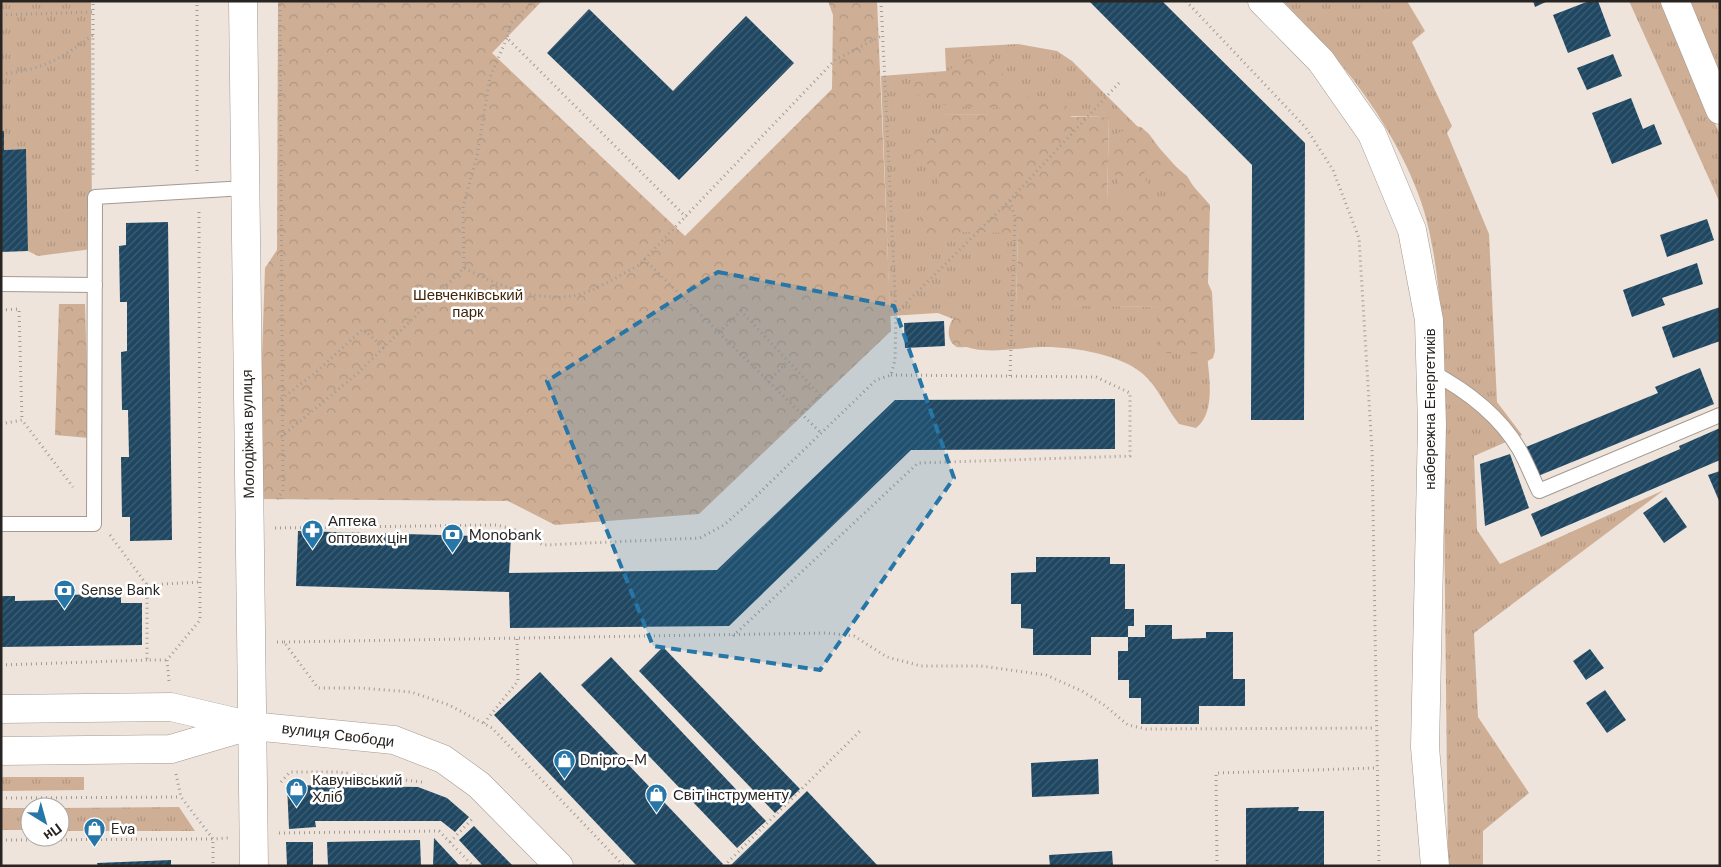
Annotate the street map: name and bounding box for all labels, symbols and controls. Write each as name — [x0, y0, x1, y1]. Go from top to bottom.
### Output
park label: Шевченківський парк — [413, 285, 523, 322]
street label: набережна Енергетиків — [1420, 328, 1440, 490]
street label: Молодіжна вулиця — [237, 369, 259, 499]
place label: Аптека оптових цін — [328, 511, 408, 548]
pharmacy icon: Аптека оптових цін — [300, 518, 324, 549]
bank icon: Monobank — [441, 523, 465, 554]
place label: Monobank — [469, 525, 542, 545]
bank icon: Sense Bank — [53, 578, 77, 609]
place label: Sense Bank — [81, 580, 161, 600]
street label: вулиця Свободи — [281, 718, 395, 752]
shop icon: Dnipro-M — [552, 748, 576, 779]
place label: Dnipro-M — [580, 750, 647, 770]
place label: Кавунівський Хліб — [312, 770, 402, 807]
shop icon: Кавунівський Хліб — [284, 777, 308, 808]
shop icon: Світ інструменту — [645, 783, 669, 814]
place label: Світ інструменту — [673, 785, 789, 805]
north arrow — [20, 797, 70, 847]
shop icon: Eva — [83, 817, 107, 848]
place label: Eva — [111, 819, 135, 839]
text: Пн — [40, 820, 66, 845]

